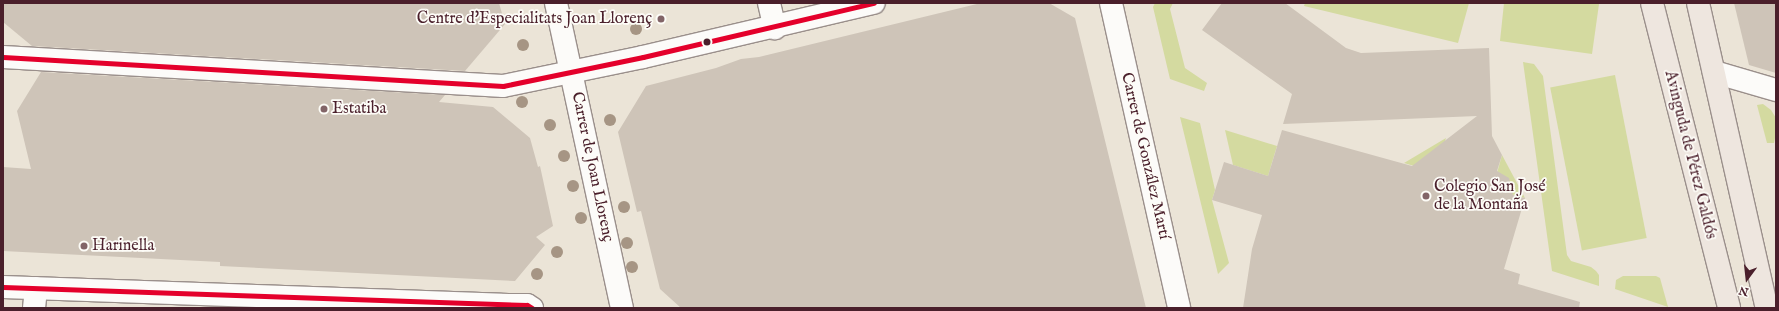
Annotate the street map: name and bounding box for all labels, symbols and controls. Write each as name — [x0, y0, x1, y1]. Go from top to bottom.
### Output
place label: Centre d'Especialitats Joan Llorenç — [417, 9, 652, 29]
marker: Centre d'Especialitats Joan Llorenç — [655, 13, 667, 25]
unlabelled marker — [702, 37, 712, 47]
street label: Avinguda de Pérez Galdós — [1660, 69, 1720, 241]
street label: Carrer de González Martí — [1116, 71, 1174, 241]
street label: Carrer de Joan Llorenç — [567, 90, 617, 244]
place label: Estatiba — [332, 99, 386, 119]
marker: Estatiba — [319, 104, 329, 114]
place label: Colegio San José de la Montaña — [1434, 177, 1545, 215]
marker: Colegio San José de la Montaña — [1421, 191, 1431, 201]
place label: Harinella — [92, 236, 154, 256]
marker: Harinella — [79, 241, 89, 251]
north arrow — [1727, 259, 1767, 299]
text: N — [1737, 283, 1750, 299]

